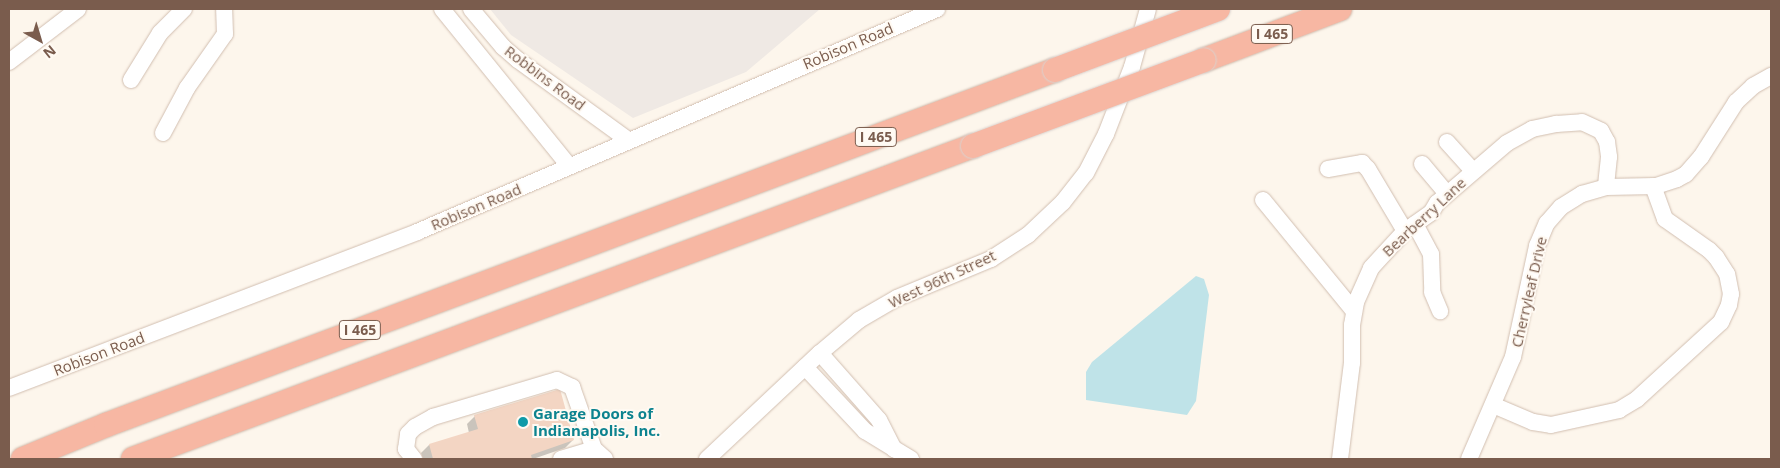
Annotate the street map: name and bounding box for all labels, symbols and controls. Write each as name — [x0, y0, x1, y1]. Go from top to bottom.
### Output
north arrow — [15, 15, 65, 65]
street label: Robison Road — [800, 19, 896, 73]
road number: I 465 — [1251, 22, 1293, 46]
text: N — [39, 41, 60, 63]
street label: Robbins Road — [501, 42, 589, 114]
road number: I 465 — [855, 125, 897, 148]
street label: Bearberry Lane — [1379, 174, 1469, 260]
street label: Robison Road — [428, 180, 524, 234]
street label: Cherryleaf Drive — [1508, 235, 1550, 349]
street label: West 96th Street — [886, 246, 998, 312]
road number: I 465 — [339, 318, 381, 342]
street label: Robison Road — [51, 328, 147, 380]
place label: Garage Doors of Indianapolis, Inc. — [533, 404, 660, 439]
marker: Garage Doors of Indianapolis, Inc. — [517, 416, 529, 428]

